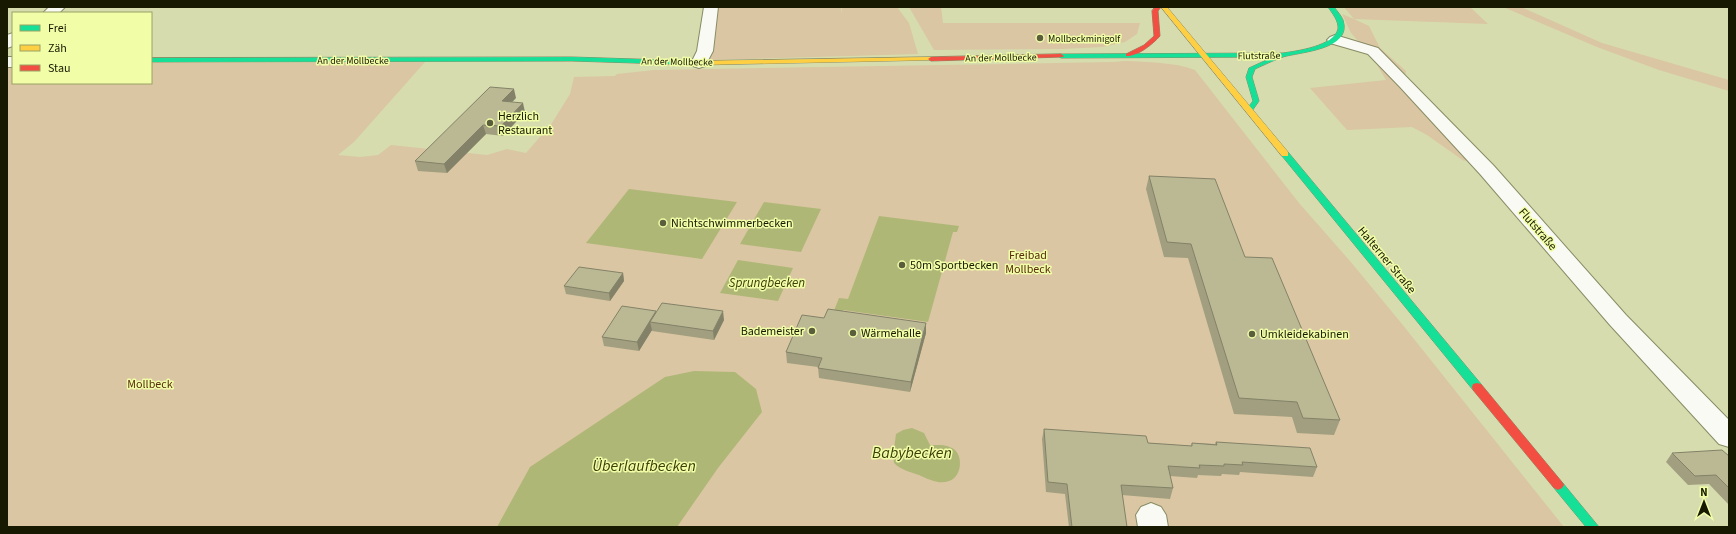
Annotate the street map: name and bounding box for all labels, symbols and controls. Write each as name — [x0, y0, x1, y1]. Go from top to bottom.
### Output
legend — [12, 12, 152, 84]
text: Frei — [48, 20, 67, 37]
place label: Mollbeckminigolf — [1048, 32, 1121, 46]
marker: Mollbeckminigolf — [1035, 33, 1045, 43]
text: Zäh — [48, 40, 67, 57]
street label: Flutstraße — [1238, 49, 1280, 63]
street label: An der Mollbecke — [965, 50, 1037, 66]
street label: An der Mollbecke — [317, 54, 389, 68]
street label: An der Mollbecke — [641, 54, 713, 70]
text: Stau — [48, 60, 71, 77]
place label: Herzlich Restaurant — [498, 108, 552, 139]
marker: Herzlich Restaurant — [485, 118, 495, 128]
street label: Flutstraße — [1514, 204, 1561, 254]
place label: Nichtschwimmerbecken — [671, 215, 793, 232]
marker: Nichtschwimmerbecken — [658, 218, 668, 228]
street label: Halterner Straße — [1353, 223, 1420, 298]
park label: Freibad Mollbeck — [1005, 247, 1051, 278]
place label: 50m Sportbecken — [910, 257, 998, 274]
marker: 50m Sportbecken — [897, 260, 907, 270]
water label: Sprungbecken — [729, 274, 805, 292]
place label: Bademeister — [741, 323, 805, 340]
place label: Wärmehalle — [861, 325, 921, 342]
marker: Bademeister — [807, 326, 817, 336]
place label: Umkleidekabinen — [1260, 326, 1349, 343]
marker: Wärmehalle — [848, 328, 858, 338]
marker: Umkleidekabinen — [1247, 329, 1257, 339]
park label: Mollbeck — [127, 376, 173, 393]
water label: Babybecken — [872, 442, 952, 464]
water label: Überlaufbecken — [592, 455, 696, 477]
north arrow — [1684, 482, 1724, 522]
text: N — [1700, 485, 1708, 500]

